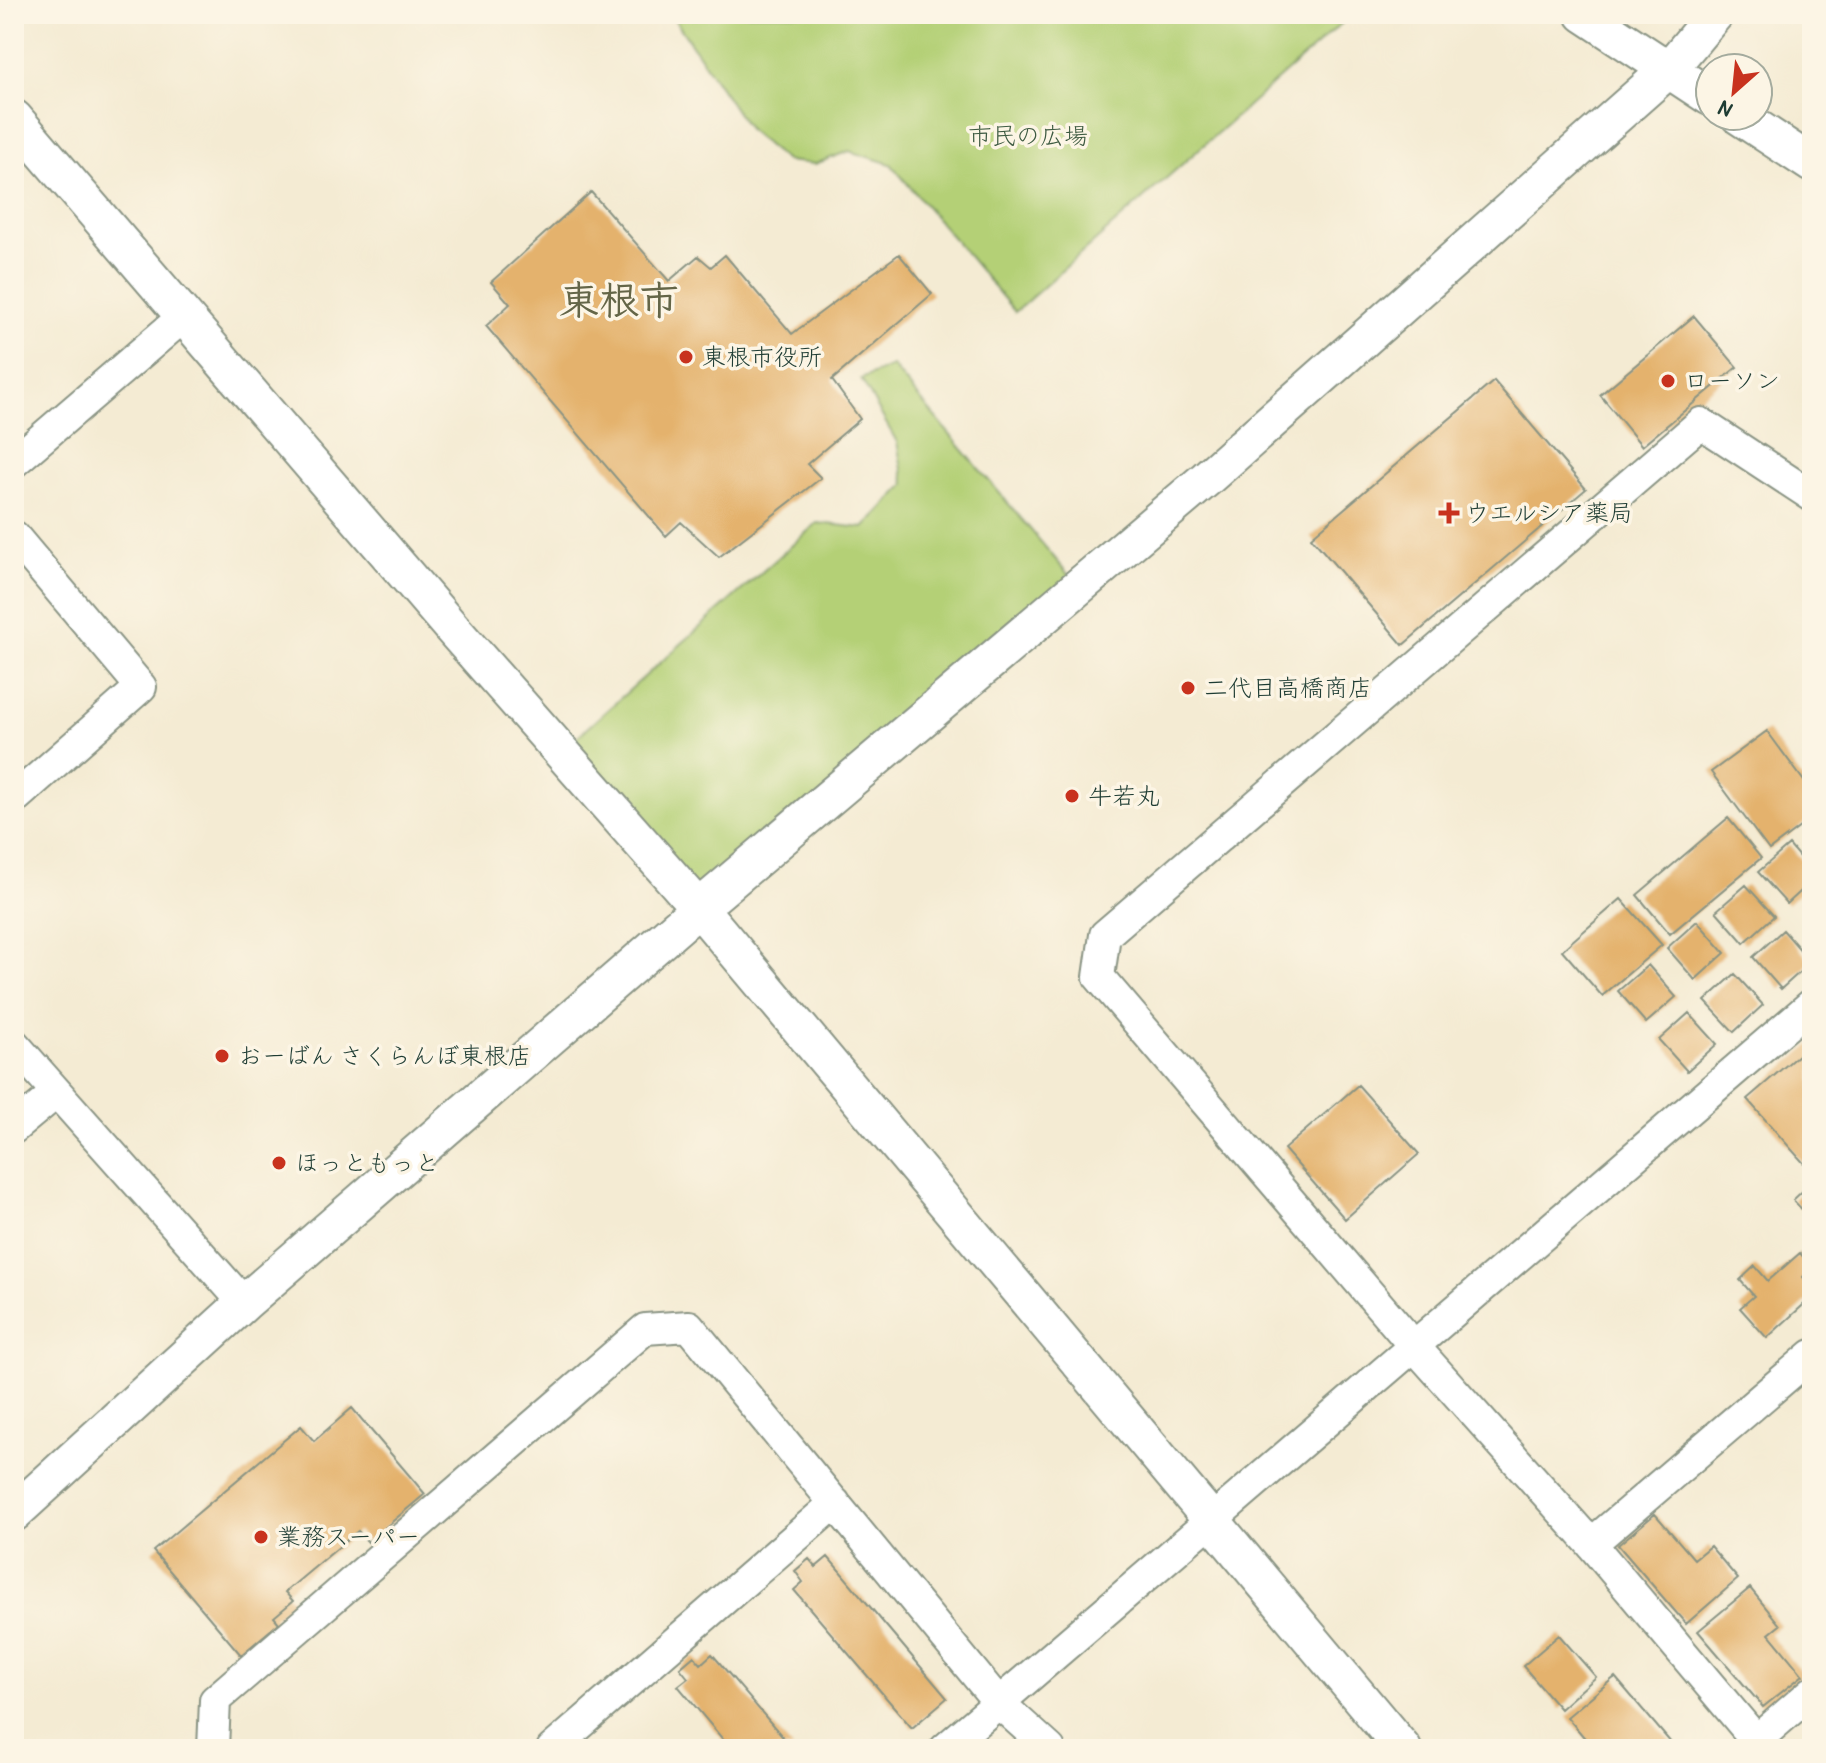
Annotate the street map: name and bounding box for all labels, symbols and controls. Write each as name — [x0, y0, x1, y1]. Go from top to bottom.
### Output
north arrow — [1694, 52, 1774, 132]
text: N — [1713, 94, 1737, 126]
park label: 市民の広場 — [968, 119, 1088, 151]
district label: 東根市 — [559, 272, 679, 326]
place label: 東根市役所 — [702, 340, 822, 372]
marker: 東根市役所 — [677, 348, 695, 366]
place label: ローソン — [1684, 364, 1780, 396]
marker: ローソン — [1659, 372, 1677, 390]
place label: ウエルシア薬局 — [1465, 496, 1633, 528]
marker: ウエルシア薬局 — [1440, 504, 1458, 522]
place label: 二代目高橋商店 — [1204, 671, 1372, 703]
marker: 二代目高橋商店 — [1179, 679, 1197, 697]
place label: 牛若丸 — [1088, 779, 1160, 811]
marker: 牛若丸 — [1063, 787, 1081, 805]
place label: おーばん さくらんぼ東根店 — [238, 1039, 532, 1071]
marker: おーばん さくらんぼ東根店 — [213, 1047, 231, 1065]
place label: ほっともっと — [295, 1146, 439, 1178]
marker: ほっともっと — [270, 1154, 288, 1172]
place label: 業務スーパー — [277, 1520, 420, 1552]
marker: 業務スーパー — [252, 1528, 270, 1546]

